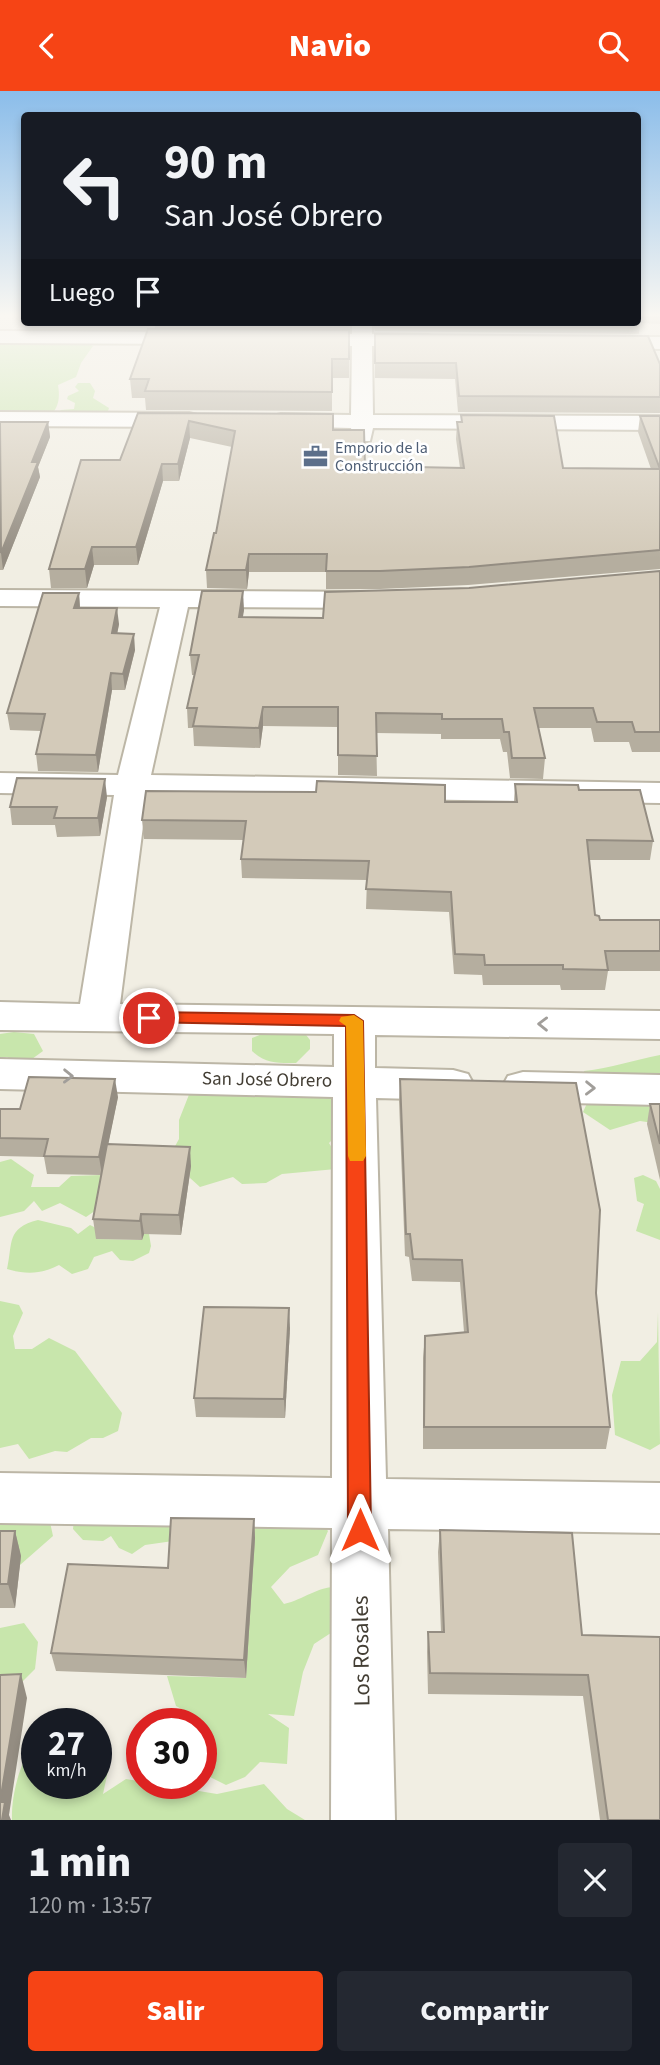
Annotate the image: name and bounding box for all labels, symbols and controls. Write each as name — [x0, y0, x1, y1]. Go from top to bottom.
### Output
text: Navio — [289, 23, 371, 69]
icon: back — [28, 27, 66, 65]
icon: search — [594, 27, 632, 65]
text: 90 m — [164, 128, 268, 198]
icon: left — [49, 140, 140, 231]
text: San José Obrero — [164, 193, 383, 239]
icon: arrive — [129, 273, 167, 311]
text: Luego — [49, 274, 115, 311]
place label: Emporio de la Construcción — [335, 437, 428, 477]
office icon: Emporio de la Construcción — [301, 443, 329, 471]
pin — [119, 988, 179, 1048]
icon: arrive — [130, 999, 168, 1037]
one-way arrow — [537, 1016, 548, 1032]
street label: San José Obrero — [202, 1065, 332, 1095]
one-way arrow — [63, 1068, 74, 1083]
one-way arrow — [585, 1080, 595, 1096]
position arrow — [323, 1493, 397, 1567]
street label: Los Rosales — [344, 1595, 378, 1707]
speed limit sign: 30 — [126, 1708, 217, 1799]
text: 27 — [48, 1719, 85, 1769]
text: km/h — [47, 1758, 86, 1783]
text: 1 min — [28, 1833, 131, 1893]
button: close — [558, 1843, 632, 1917]
text: 120 m · 13:57 — [28, 1889, 152, 1922]
button: Salir — [28, 1971, 323, 2051]
button: Compartir — [337, 1971, 632, 2051]

